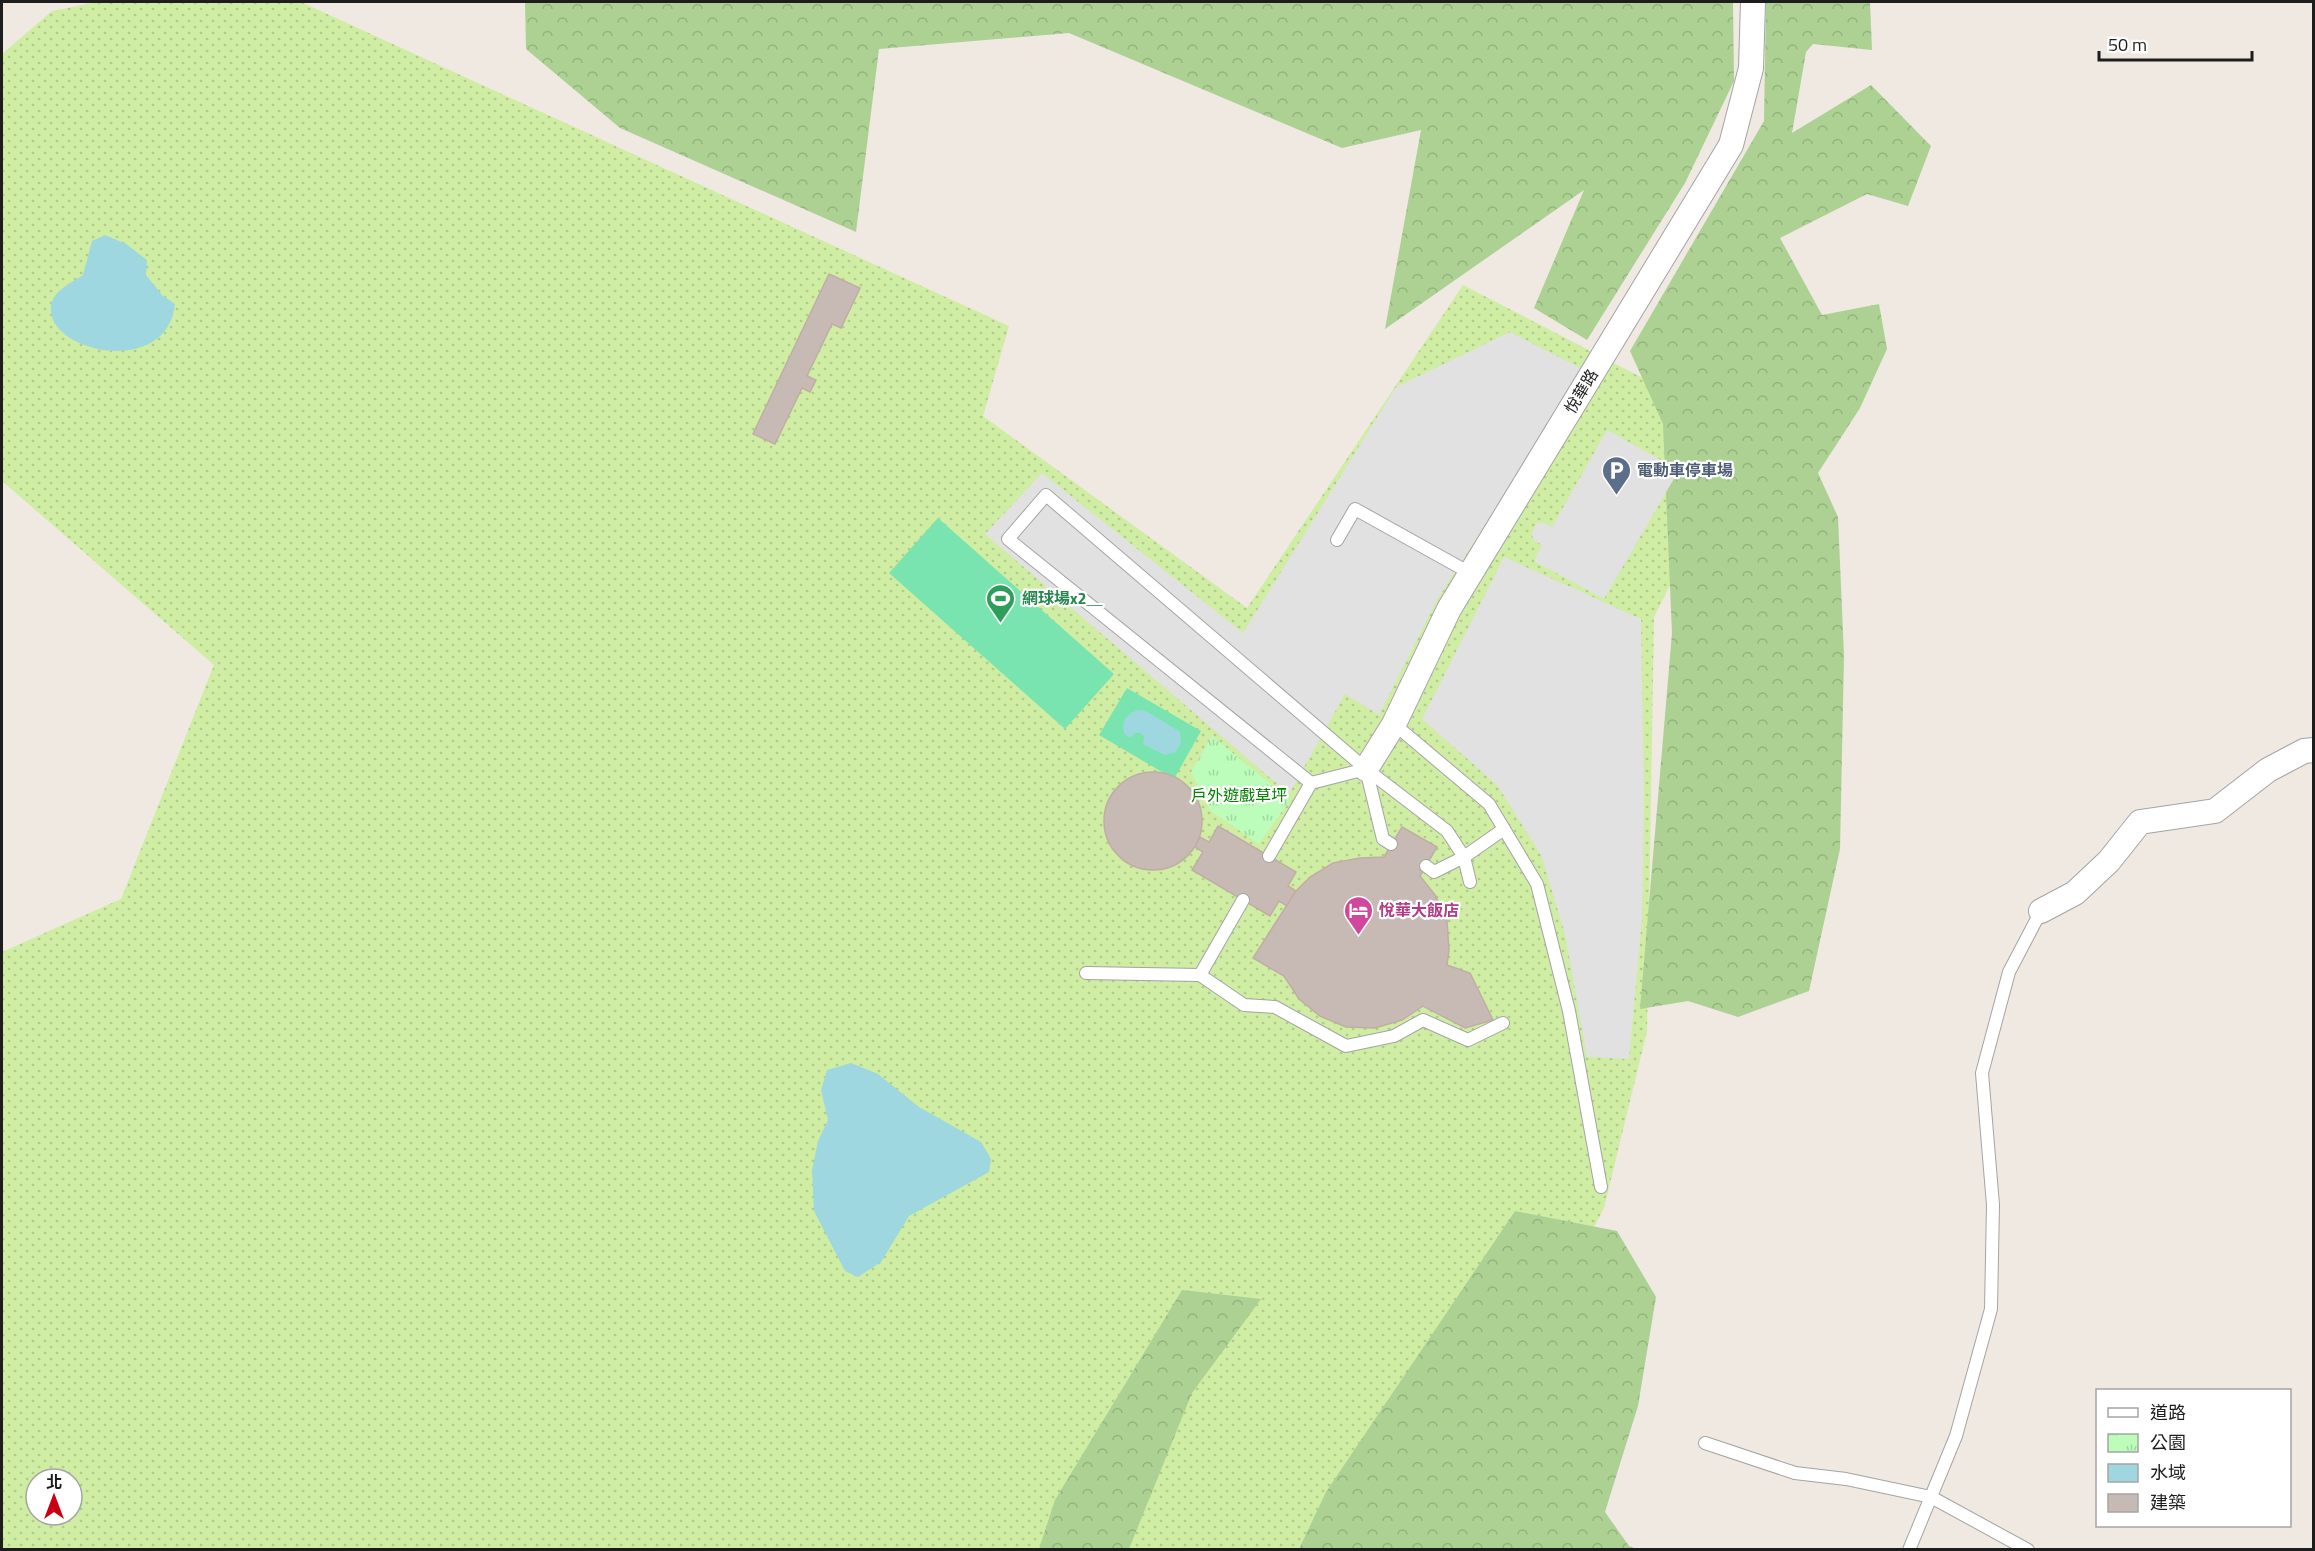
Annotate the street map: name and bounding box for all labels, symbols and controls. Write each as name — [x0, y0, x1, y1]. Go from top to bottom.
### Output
scale bar — [2099, 24, 2252, 62]
text: 50 m — [2108, 31, 2147, 58]
street label: 悅華路 — [1558, 364, 1604, 418]
parking icon: 電動車停車場 — [1600, 454, 1632, 496]
place label: 電動車停車場 — [1637, 458, 1733, 482]
sports icon: 網球場x2＿ — [985, 582, 1017, 624]
place label: 網球場x2＿ — [1022, 586, 1103, 610]
park label: 戶外遊戲草坪 — [1191, 783, 1287, 807]
hotel icon: 悅華大飯店 — [1342, 894, 1374, 936]
place label: 悅華大飯店 — [1379, 898, 1459, 922]
legend — [2096, 1389, 2291, 1527]
text: 道路 — [2150, 1399, 2186, 1426]
text: 公園 — [2150, 1429, 2186, 1456]
text: 水域 — [2150, 1459, 2186, 1486]
north arrow — [24, 1467, 84, 1527]
text: 北 — [46, 1470, 62, 1494]
text: 建築 — [2150, 1489, 2186, 1516]

